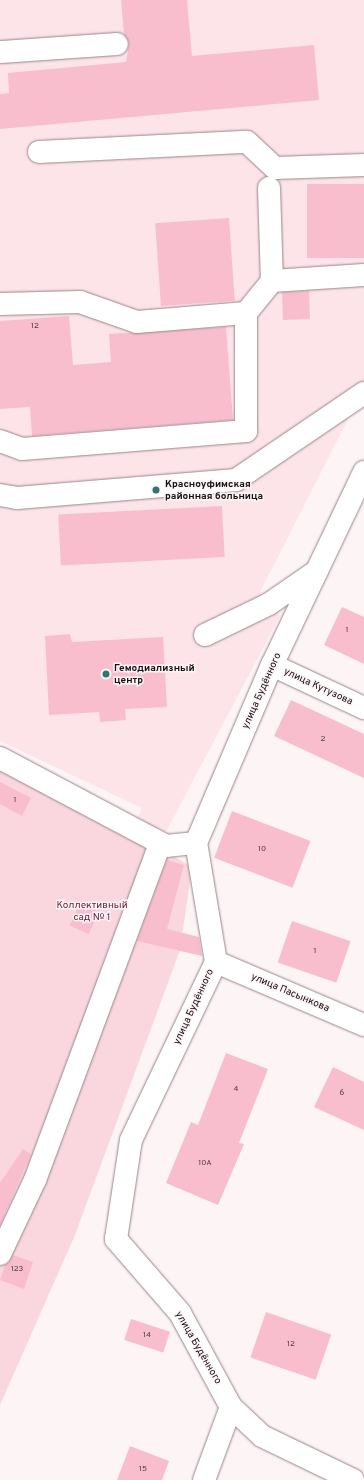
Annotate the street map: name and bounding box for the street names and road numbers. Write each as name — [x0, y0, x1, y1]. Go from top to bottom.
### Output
street label: улица Будённого — [240, 651, 284, 731]
street label: улица Кутузова — [282, 666, 354, 708]
street label: улица Будённого — [171, 967, 217, 1047]
street label: улица Пасынкова — [249, 971, 331, 1015]
street label: улица Будённого — [172, 1309, 224, 1387]

